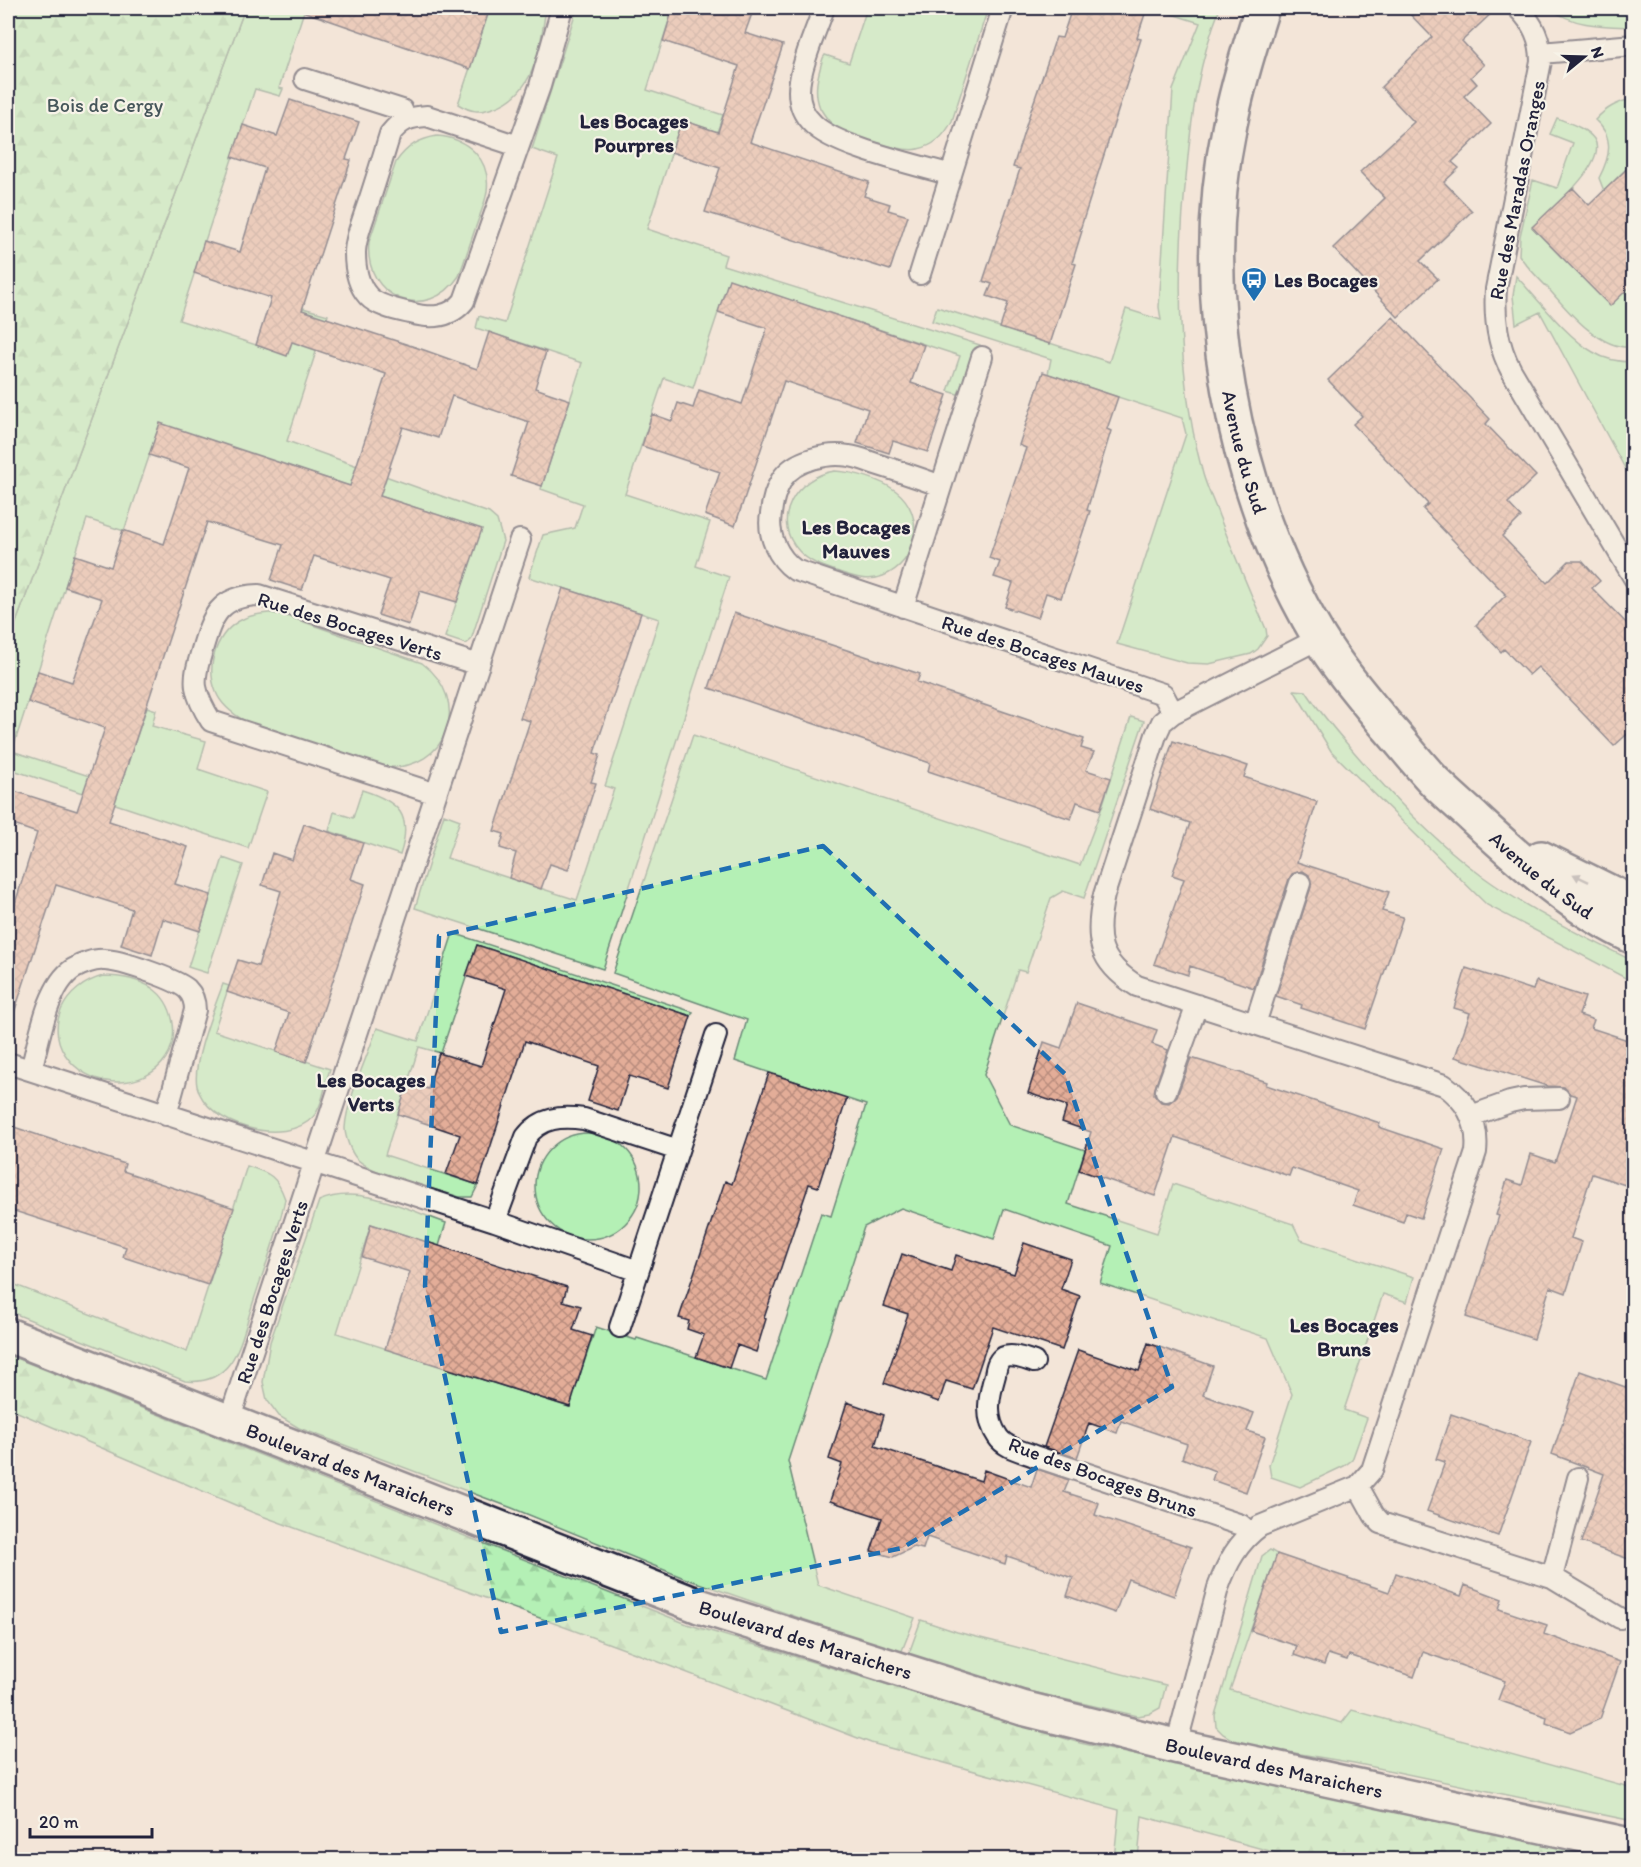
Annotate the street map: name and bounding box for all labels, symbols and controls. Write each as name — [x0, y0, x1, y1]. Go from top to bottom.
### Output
north arrow — [1554, 27, 1614, 87]
text: N — [1587, 44, 1608, 60]
street label: Rue des Maradas Oranges — [1484, 78, 1550, 302]
park label: Bois de Cergy — [47, 93, 164, 117]
district label: Les Bocages Pourpres — [579, 108, 689, 158]
bus stop icon: Les Bocages — [1239, 265, 1269, 303]
place label: Les Bocages — [1274, 268, 1378, 293]
street label: Avenue du Sud — [1217, 388, 1273, 517]
district label: Les Bocages Mauves — [801, 514, 911, 563]
street label: Rue des Bocages Verts — [255, 586, 445, 666]
street label: Rue des Bocages Mauves — [939, 610, 1147, 698]
street label: Avenue du Sud — [1485, 826, 1598, 924]
one-way arrow — [1572, 873, 1589, 883]
district label: Les Bocages Verts — [316, 1067, 426, 1116]
street label: Rue des Bocages Verts — [231, 1197, 313, 1387]
district label: Les Bocages Bruns — [1289, 1312, 1399, 1361]
street label: Boulevard des Maraichers — [243, 1418, 458, 1521]
street label: Rue des Bocages Bruns — [1005, 1432, 1201, 1522]
street label: Boulevard des Maraichers — [696, 1595, 915, 1685]
street label: Boulevard des Maraichers — [1163, 1732, 1385, 1803]
scale bar — [30, 1801, 152, 1839]
text: 20 m — [39, 1811, 79, 1833]

